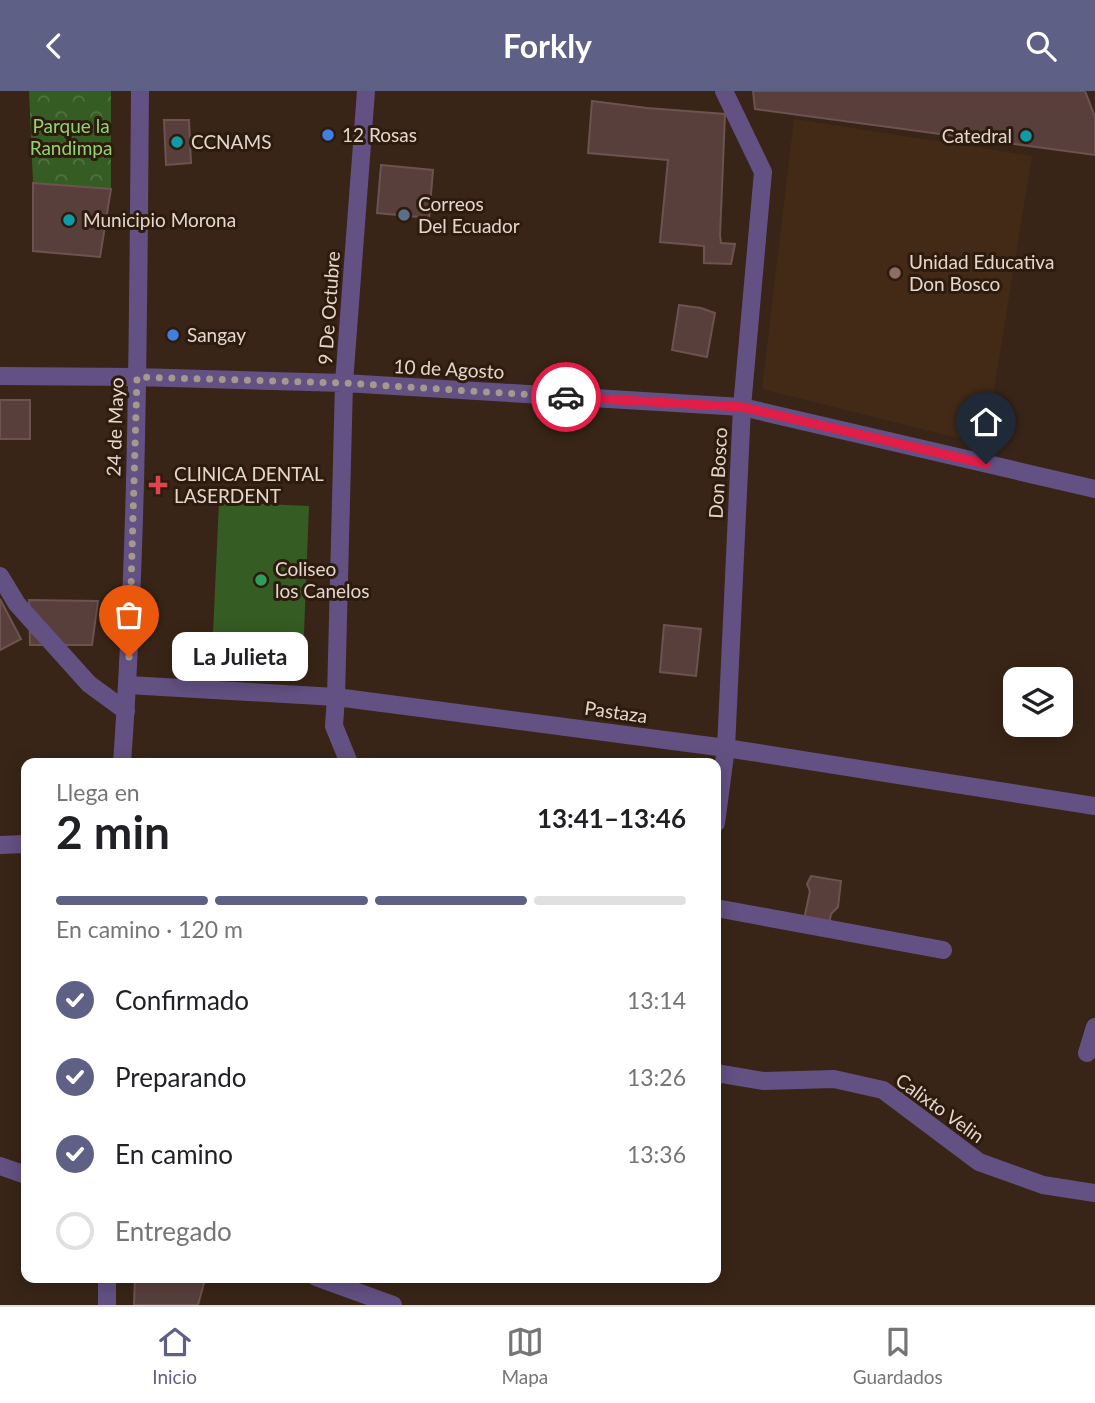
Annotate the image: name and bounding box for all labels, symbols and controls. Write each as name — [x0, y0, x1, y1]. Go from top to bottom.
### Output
text: Forkly — [503, 26, 592, 65]
icon: back — [35, 27, 73, 65]
icon: search — [1022, 27, 1060, 65]
park label: Parque la Randimpa — [30, 114, 112, 159]
place label: 12 Rosas — [342, 123, 417, 146]
place label: Catedral — [942, 124, 1012, 147]
marker: 12 Rosas — [320, 127, 336, 143]
marker: Catedral — [1018, 128, 1034, 144]
place label: CCNAMS — [191, 130, 271, 153]
marker: CCNAMS — [169, 134, 185, 150]
place label: Correos Del Ecuador — [418, 192, 520, 237]
marker: Correos Del Ecuador — [396, 207, 412, 223]
place label: Municipio Morona — [83, 208, 236, 231]
marker: Municipio Morona — [61, 212, 77, 228]
street label: 9 De Octubre — [313, 250, 344, 366]
place label: Unidad Educativa Don Bosco — [909, 250, 1054, 295]
marker: Unidad Educativa Don Bosco — [887, 265, 903, 281]
place label: Sangay — [187, 323, 246, 346]
marker: Sangay — [165, 327, 181, 343]
street label: 10 de Agosto — [393, 354, 505, 383]
courier — [531, 362, 601, 432]
street label: 24 de Mayo — [101, 377, 128, 477]
icon: car — [547, 378, 585, 416]
pin — [956, 392, 1016, 464]
icon: home — [967, 403, 1005, 441]
street label: Don Bosco — [704, 427, 731, 519]
place label: CLINICA DENTAL LASERDENT — [174, 462, 324, 507]
marker: CLINICA DENTAL LASERDENT — [148, 475, 168, 495]
place label: Coliseo los Canelos — [275, 557, 370, 602]
marker: Coliseo los Canelos — [253, 572, 269, 588]
pin — [99, 585, 159, 657]
icon: bag — [110, 596, 148, 634]
callout: La Julieta — [171, 633, 308, 681]
text: La Julieta — [192, 642, 288, 670]
map controls — [1003, 667, 1073, 737]
button: layers — [1003, 667, 1073, 737]
street label: Pastaza — [583, 696, 649, 727]
text: Llega en — [56, 778, 140, 806]
text: 13:41–13:46 — [537, 802, 686, 834]
text: 2 min — [56, 804, 170, 859]
text: En camino · 120 m — [56, 915, 243, 943]
icon: check — [56, 981, 94, 1019]
text: Confirmado — [115, 984, 249, 1016]
text: 13:14 — [627, 986, 686, 1014]
icon: check — [56, 1058, 94, 1096]
text: Preparando — [115, 1061, 247, 1093]
text: 13:26 — [627, 1063, 686, 1091]
street label: Calixto Velin — [892, 1068, 989, 1147]
icon: check — [56, 1135, 94, 1173]
text: En camino — [115, 1138, 233, 1170]
text: 13:36 — [627, 1140, 686, 1168]
text: Entregado — [115, 1215, 232, 1247]
tab: Inicio — [152, 1323, 197, 1388]
tab: Mapa — [501, 1323, 548, 1388]
tab: Guardados — [853, 1323, 943, 1388]

